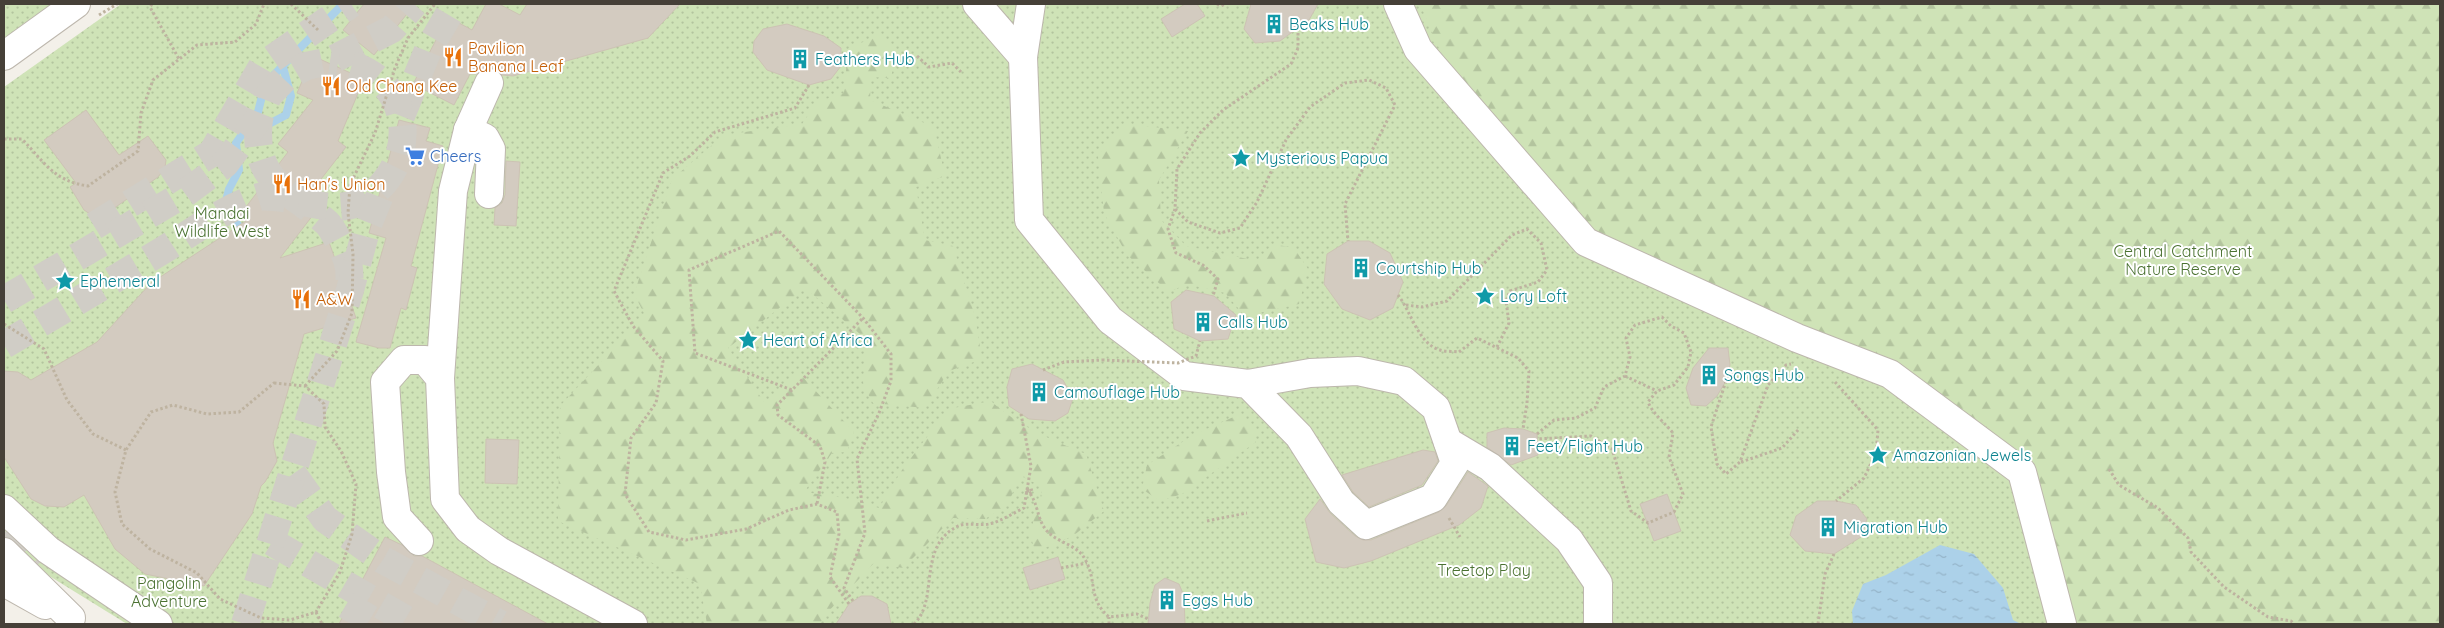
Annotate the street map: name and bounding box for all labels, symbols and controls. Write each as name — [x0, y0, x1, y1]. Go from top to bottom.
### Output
building icon: Beaks Hub — [1263, 13, 1285, 35]
place label: Beaks Hub — [1289, 14, 1369, 34]
place label: Pavilion Banana Leaf — [468, 38, 564, 76]
restaurant icon: Pavilion Banana Leaf — [442, 46, 464, 68]
building icon: Feathers Hub — [789, 48, 811, 70]
place label: Feathers Hub — [815, 49, 915, 69]
restaurant icon: Old Chang Kee — [320, 75, 342, 97]
place label: Old Chang Kee — [346, 76, 457, 96]
supermarket icon: Cheers — [404, 145, 426, 167]
place label: Cheers — [430, 146, 481, 166]
place icon: Mysterious Papua — [1230, 147, 1252, 169]
place label: Mysterious Papua — [1256, 148, 1388, 168]
restaurant icon: Han's Union — [271, 173, 293, 195]
place label: Han's Union — [297, 174, 385, 194]
park label: Mandai Wildlife West — [175, 203, 269, 241]
park label: Central Catchment Nature Reserve — [2113, 241, 2253, 279]
building icon: Courtship Hub — [1350, 257, 1372, 279]
place label: Courtship Hub — [1376, 258, 1482, 278]
place icon: Ephemeral — [54, 270, 76, 292]
place label: Ephemeral — [80, 271, 160, 291]
place icon: Lory Loft — [1474, 285, 1496, 307]
place label: Lory Loft — [1500, 286, 1567, 306]
restaurant icon: A&W — [290, 288, 312, 310]
place label: A&W — [316, 289, 353, 309]
building icon: Calls Hub — [1192, 311, 1214, 333]
place label: Calls Hub — [1218, 312, 1288, 332]
place icon: Heart of Africa — [737, 329, 759, 351]
place label: Heart of Africa — [763, 330, 873, 350]
building icon: Songs Hub — [1698, 364, 1720, 386]
place label: Songs Hub — [1724, 365, 1804, 385]
building icon: Camouflage Hub — [1028, 381, 1050, 403]
place label: Camouflage Hub — [1054, 382, 1180, 402]
building icon: Feet/Flight Hub — [1501, 435, 1523, 457]
place label: Feet/Flight Hub — [1527, 436, 1643, 456]
place icon: Amazonian Jewels — [1867, 444, 1889, 466]
place label: Amazonian Jewels — [1893, 445, 2031, 465]
building icon: Migration Hub — [1817, 516, 1839, 538]
place label: Migration Hub — [1843, 517, 1948, 537]
park label: Treetop Play — [1437, 560, 1531, 580]
park label: Pangolin Adventure — [131, 573, 207, 611]
building icon: Eggs Hub — [1156, 589, 1178, 611]
place label: Eggs Hub — [1182, 590, 1253, 610]

